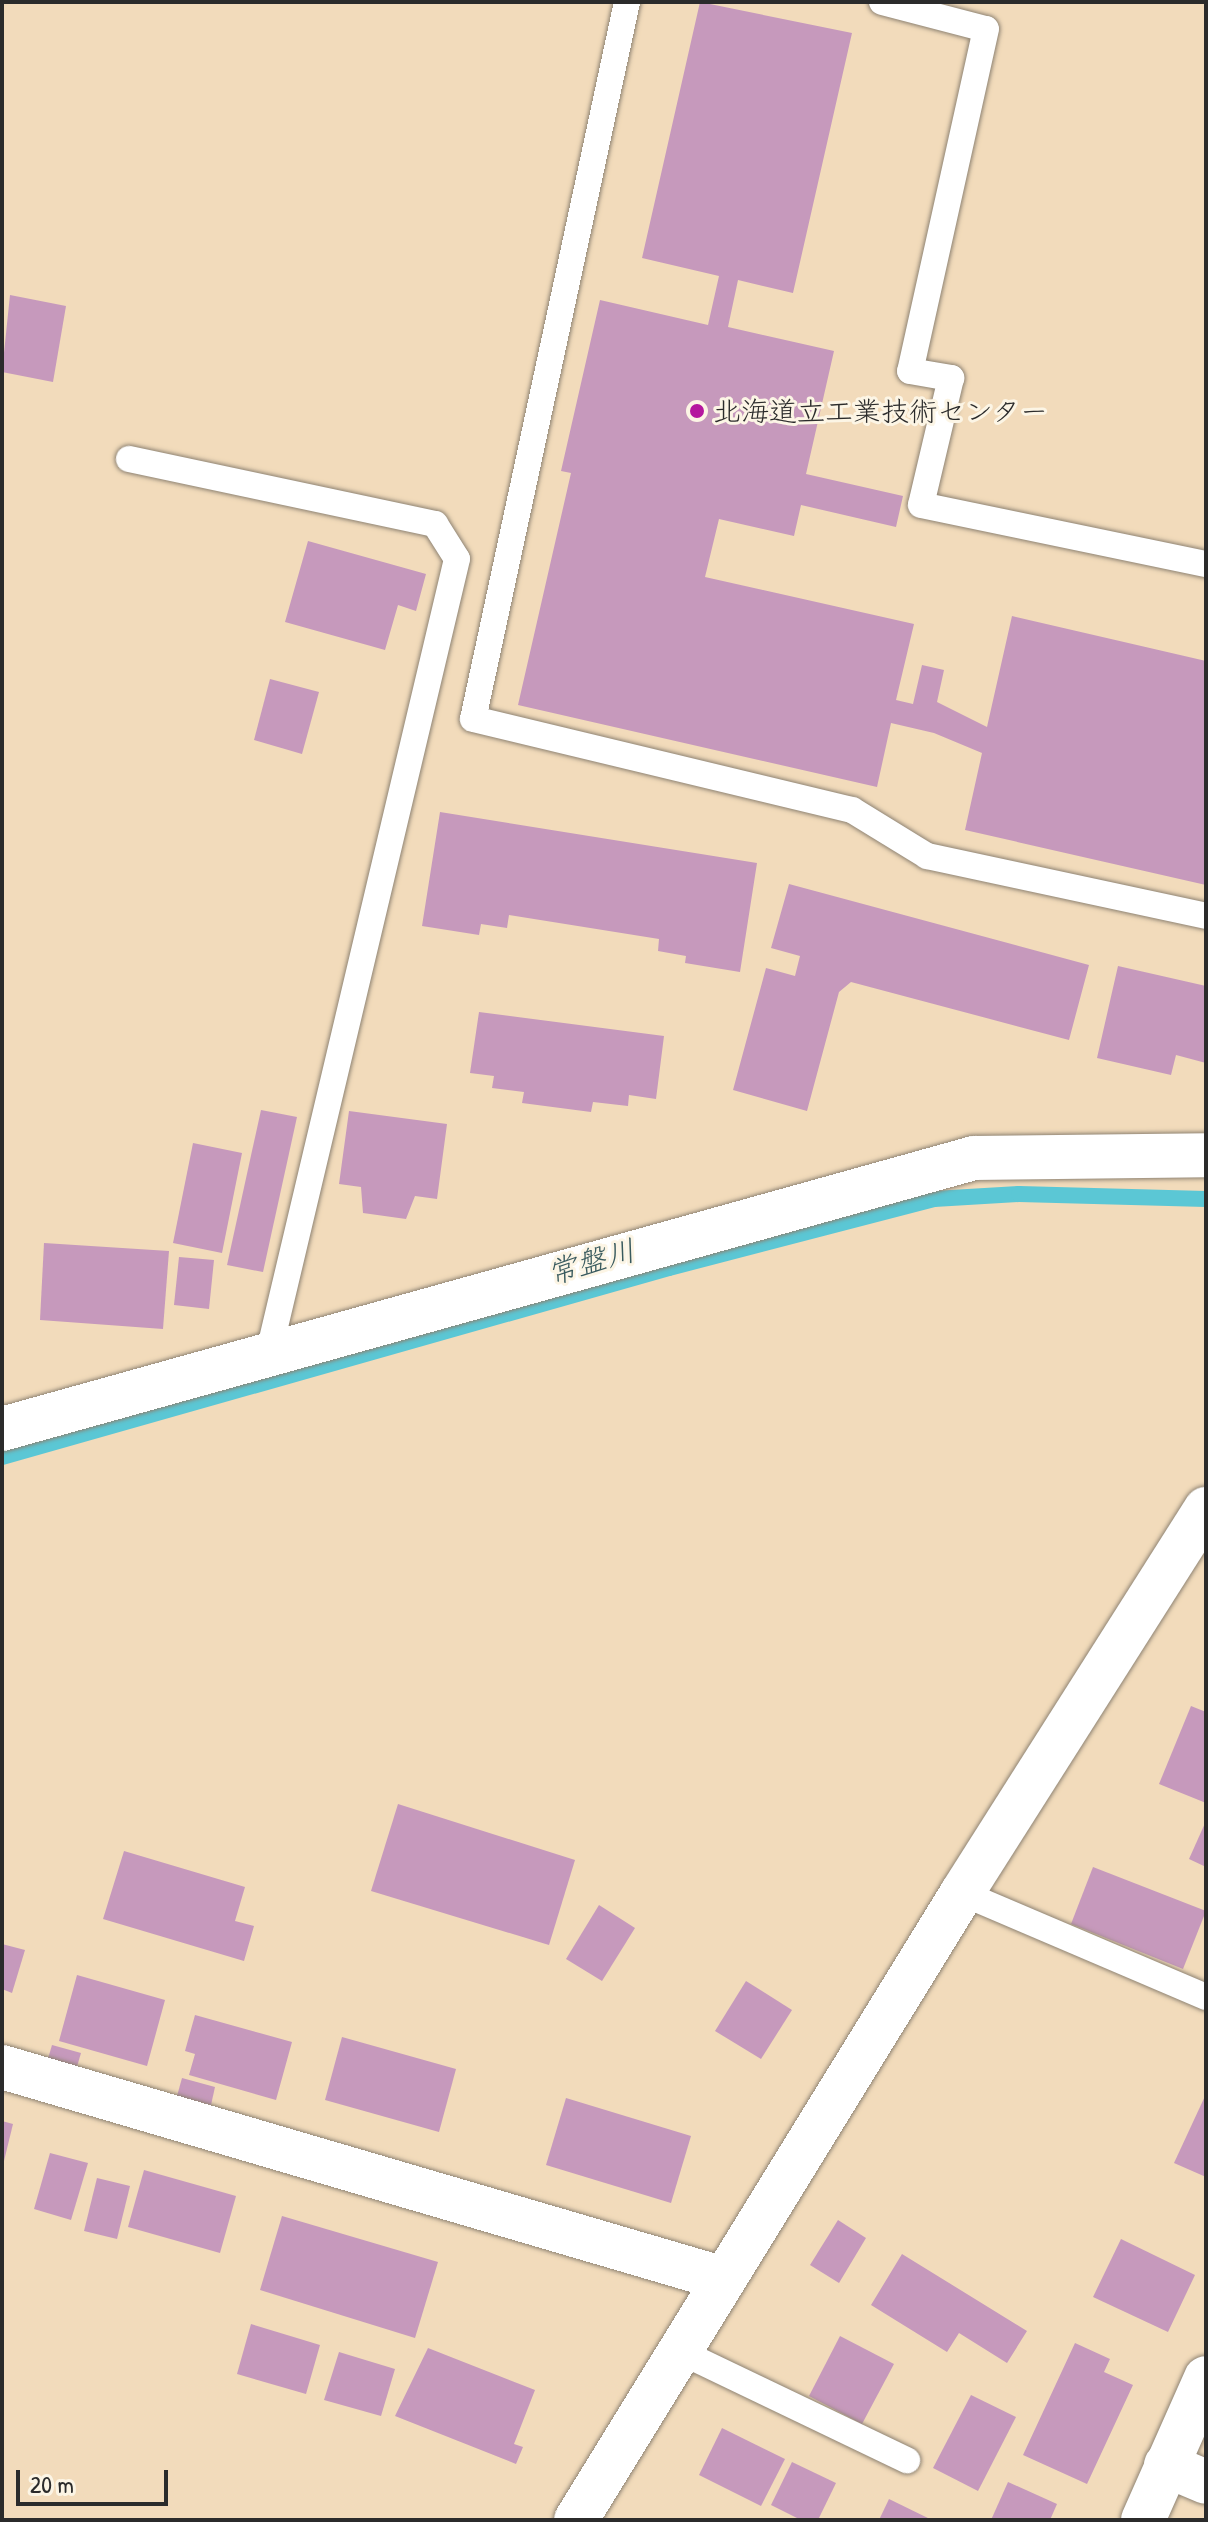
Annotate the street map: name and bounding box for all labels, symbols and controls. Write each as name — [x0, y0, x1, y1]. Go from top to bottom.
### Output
place label: 北海道立工業技術センター — [713, 394, 1049, 428]
marker: 北海道立工業技術センター — [688, 402, 706, 420]
water label: 常盤川 — [543, 1231, 639, 1291]
scale bar — [20, 2454, 172, 2504]
text: 20 m — [30, 2468, 74, 2500]

